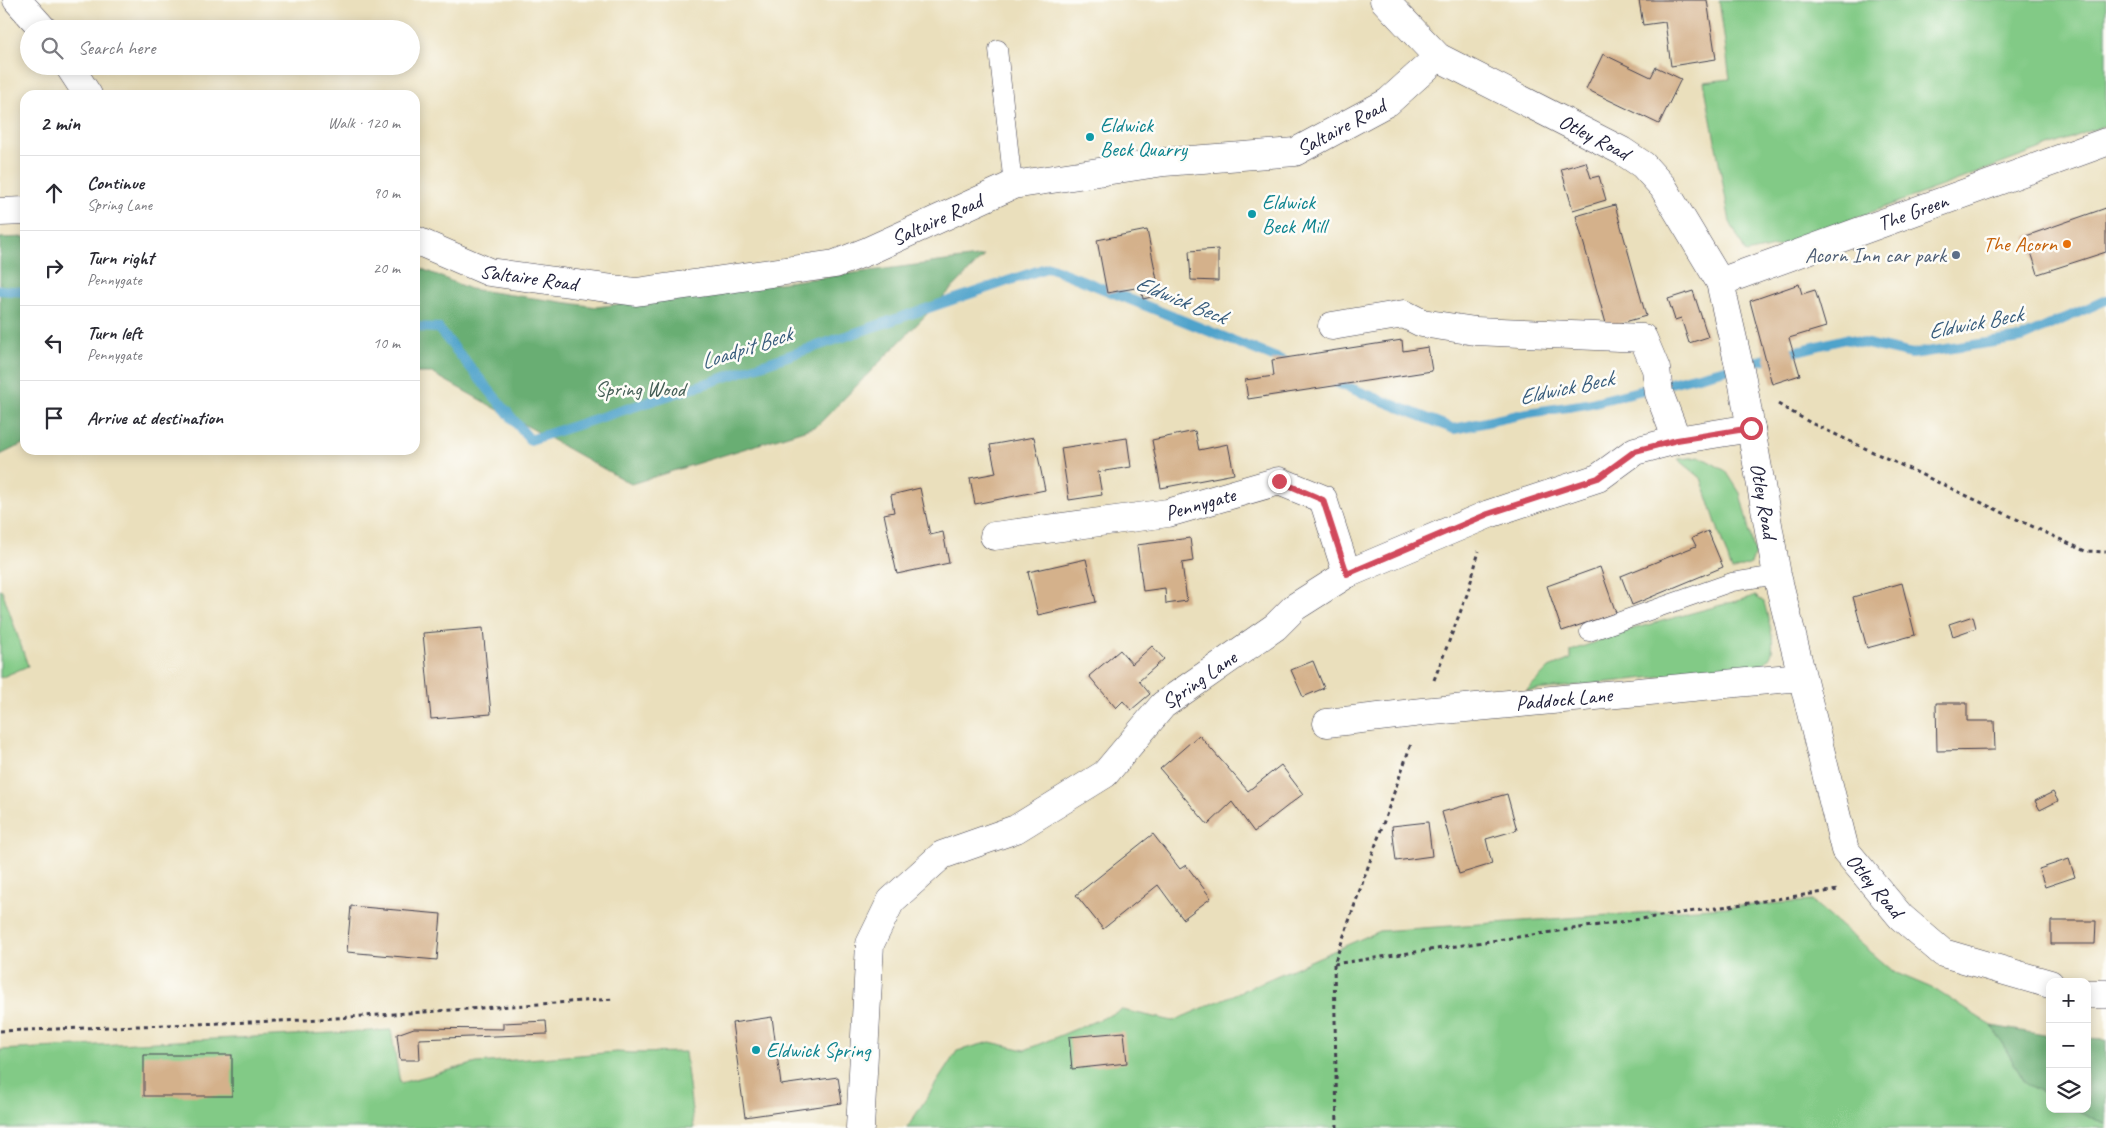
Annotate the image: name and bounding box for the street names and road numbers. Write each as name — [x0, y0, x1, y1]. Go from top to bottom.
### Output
street label: Saltaire Road — [1292, 91, 1393, 162]
street label: Otley Road — [1555, 108, 1638, 168]
street label: Saltaire Road — [887, 186, 990, 252]
street label: The Green — [1874, 187, 1953, 237]
street label: Saltaire Road — [476, 257, 582, 297]
street label: Otley Road — [1744, 461, 1784, 544]
street label: Pennygate — [1162, 481, 1239, 526]
street label: Spring Lane — [1157, 644, 1243, 715]
street label: Paddock Lane — [1515, 681, 1615, 716]
street label: Otley Road — [1840, 848, 1911, 926]

